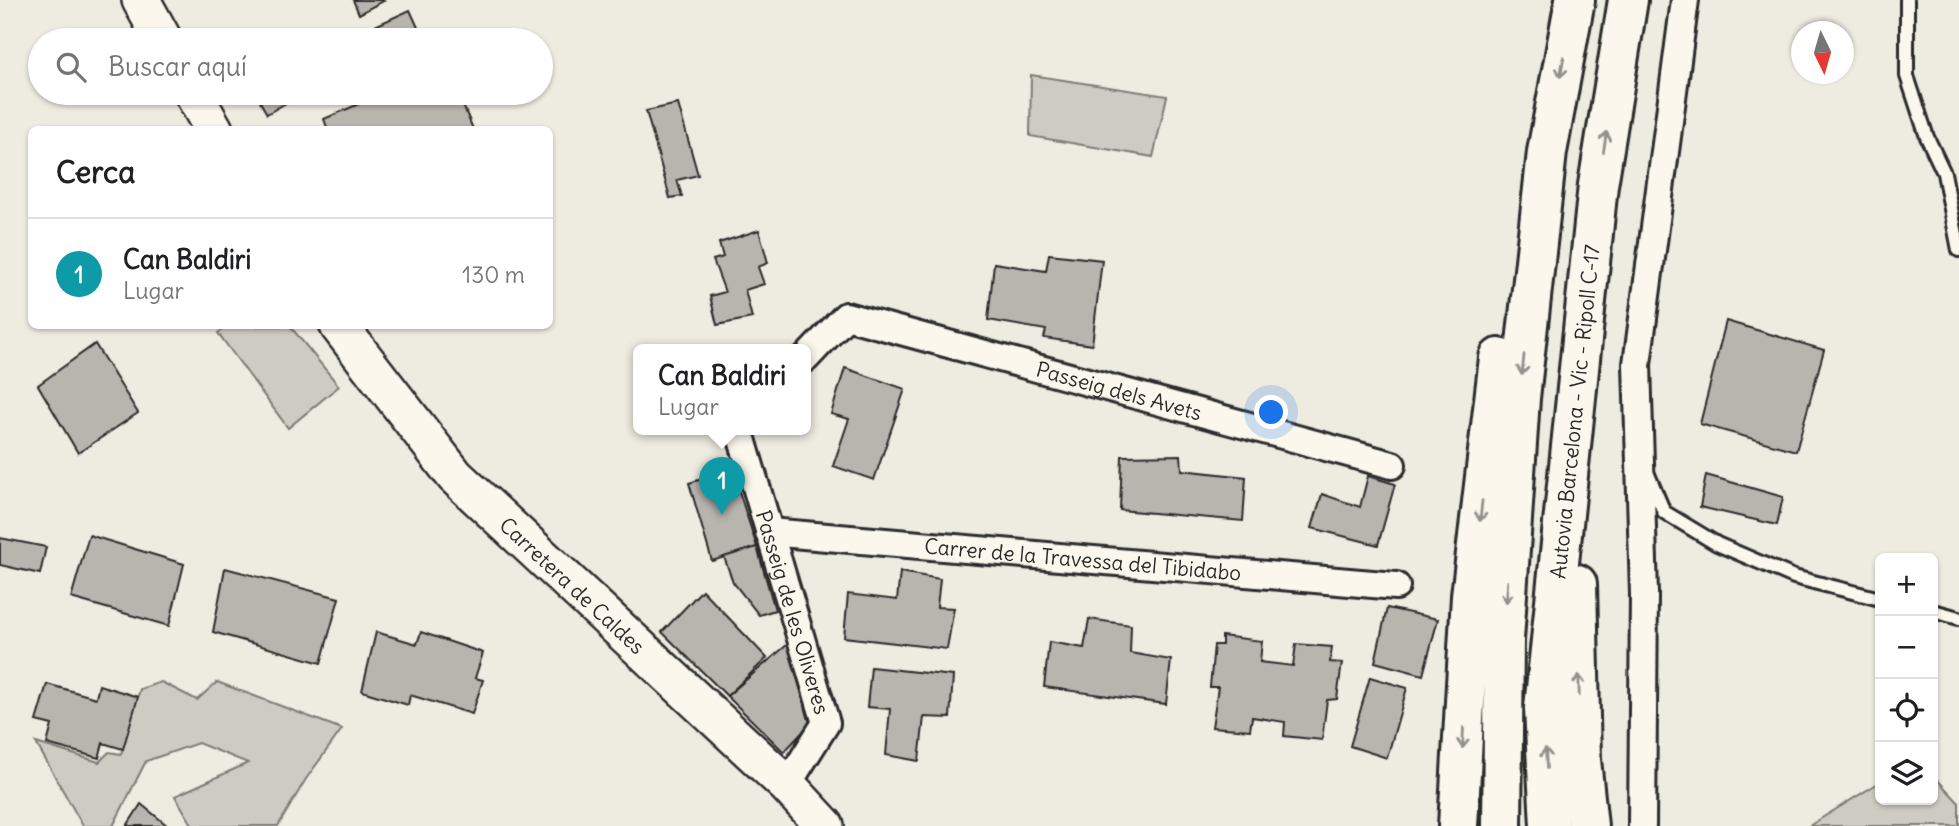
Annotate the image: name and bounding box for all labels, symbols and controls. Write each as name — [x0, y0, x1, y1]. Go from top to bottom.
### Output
north arrow — [1791, 21, 1854, 84]
search box — [28, 28, 553, 105]
icon: search — [52, 48, 90, 86]
text: Buscar aquí — [108, 50, 247, 83]
one-way arrow — [1555, 55, 1569, 78]
one-way arrow — [1599, 131, 1612, 154]
text: Cerca — [56, 153, 135, 191]
text: Can Baldiri — [123, 243, 251, 276]
street label: Autovia Barcelona - Vic - Ripoll C-17 — [1544, 243, 1605, 580]
text: 1 — [74, 260, 84, 289]
text: 130 m — [462, 260, 525, 289]
text: Lugar — [123, 276, 184, 305]
popup — [633, 344, 811, 435]
one-way arrow — [1517, 354, 1530, 376]
street label: Passeig dels Avets — [1033, 355, 1205, 426]
text: Can Baldiri — [658, 359, 786, 392]
text: Lugar — [658, 392, 719, 421]
your location — [1254, 395, 1288, 429]
pin: 1 — [699, 457, 745, 515]
one-way arrow — [1474, 500, 1487, 522]
street label: Passeig de les Oliveres — [750, 507, 836, 717]
street label: Carretera de Caldes — [494, 511, 651, 660]
street label: Carrer de la Travessa del Tibidabo — [923, 532, 1242, 586]
map controls — [1875, 553, 1938, 805]
button: + — [1875, 553, 1938, 616]
one-way arrow — [1500, 581, 1513, 603]
button: − — [1875, 616, 1938, 679]
one-way arrow — [1573, 673, 1586, 696]
button: locate — [1875, 679, 1938, 742]
one-way arrow — [1457, 726, 1470, 749]
button: layers — [1875, 742, 1938, 805]
one-way arrow — [1540, 747, 1553, 770]

